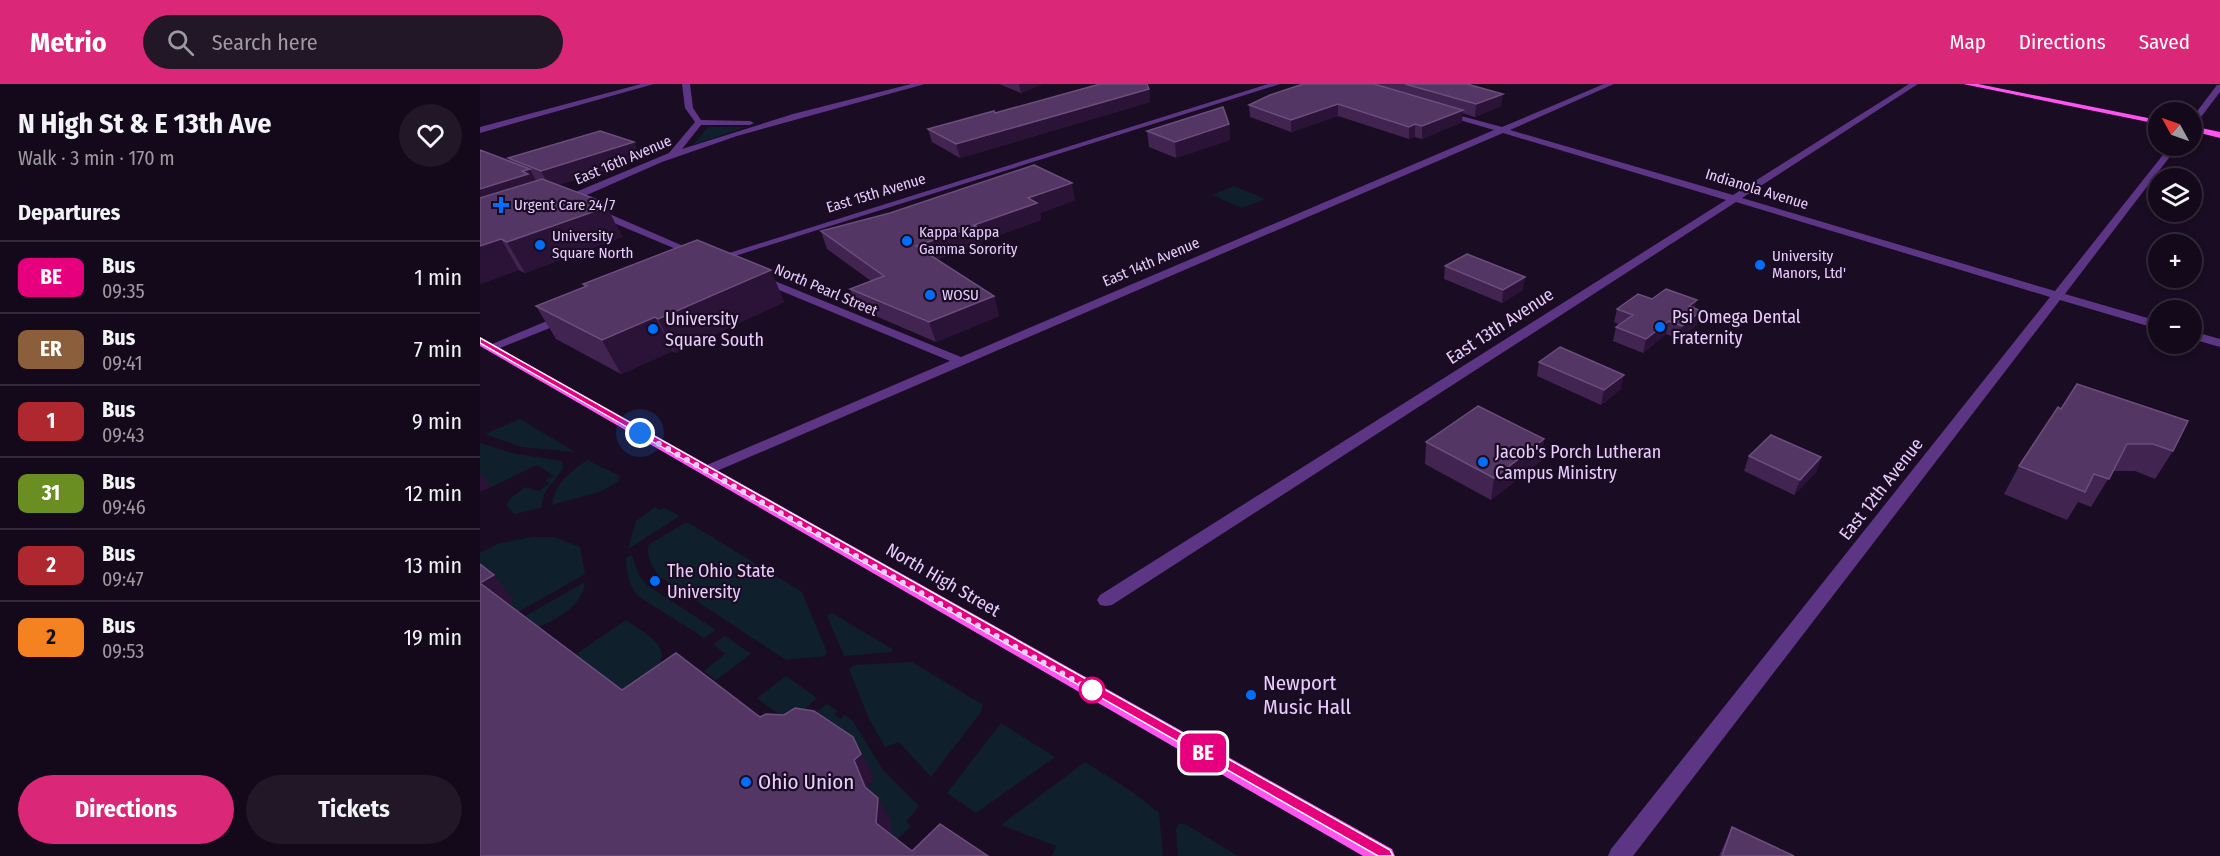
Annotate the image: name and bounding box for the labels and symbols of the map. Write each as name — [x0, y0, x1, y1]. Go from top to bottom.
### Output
north arrow — [2148, 102, 2202, 156]
street label: East 16th Avenue — [572, 131, 674, 189]
street label: Indianola Avenue — [1703, 165, 1811, 213]
street label: East 15th Avenue — [824, 169, 928, 217]
marker: Urgent Care 24/7 — [492, 196, 510, 214]
place label: Urgent Care 24/7 — [514, 196, 615, 214]
place label: Kappa Kappa Gamma Sorority — [919, 223, 1018, 258]
place label: University Square North — [552, 227, 633, 262]
marker: Kappa Kappa Gamma Sorority — [900, 234, 914, 248]
street label: East 14th Avenue — [1100, 234, 1202, 290]
marker: University Square North — [533, 238, 547, 252]
place label: University Manors, Ltd' — [1772, 247, 1846, 282]
marker: University Manors, Ltd' — [1753, 258, 1767, 272]
street label: North Pearl Street — [772, 260, 880, 320]
street label: East 13th Avenue — [1442, 283, 1558, 369]
place label: WOSU — [942, 286, 979, 304]
marker: WOSU — [923, 288, 937, 302]
place label: Psi Omega Dental Fraternity — [1672, 306, 1801, 349]
place label: University Square South — [665, 308, 764, 351]
marker: Psi Omega Dental Fraternity — [1653, 320, 1667, 334]
marker: University Square South — [646, 322, 660, 336]
your location — [625, 418, 655, 448]
street label: East 12th Avenue — [1834, 434, 1928, 544]
place label: Jacob's Porch Lutheran Campus Ministry — [1495, 441, 1661, 484]
marker: Jacob's Porch Lutheran Campus Ministry — [1476, 455, 1490, 469]
street label: North High Street — [882, 538, 1004, 622]
place label: The Ohio State University — [667, 560, 775, 603]
marker: The Ohio State University — [648, 574, 662, 588]
place label: Newport Music Hall — [1263, 670, 1351, 720]
unlabelled marker — [1079, 677, 1105, 703]
marker: Newport Music Hall — [1244, 688, 1258, 702]
line badge: BE — [1176, 734, 1230, 772]
place label: Ohio Union — [758, 769, 854, 795]
marker: Ohio Union — [739, 775, 753, 789]

